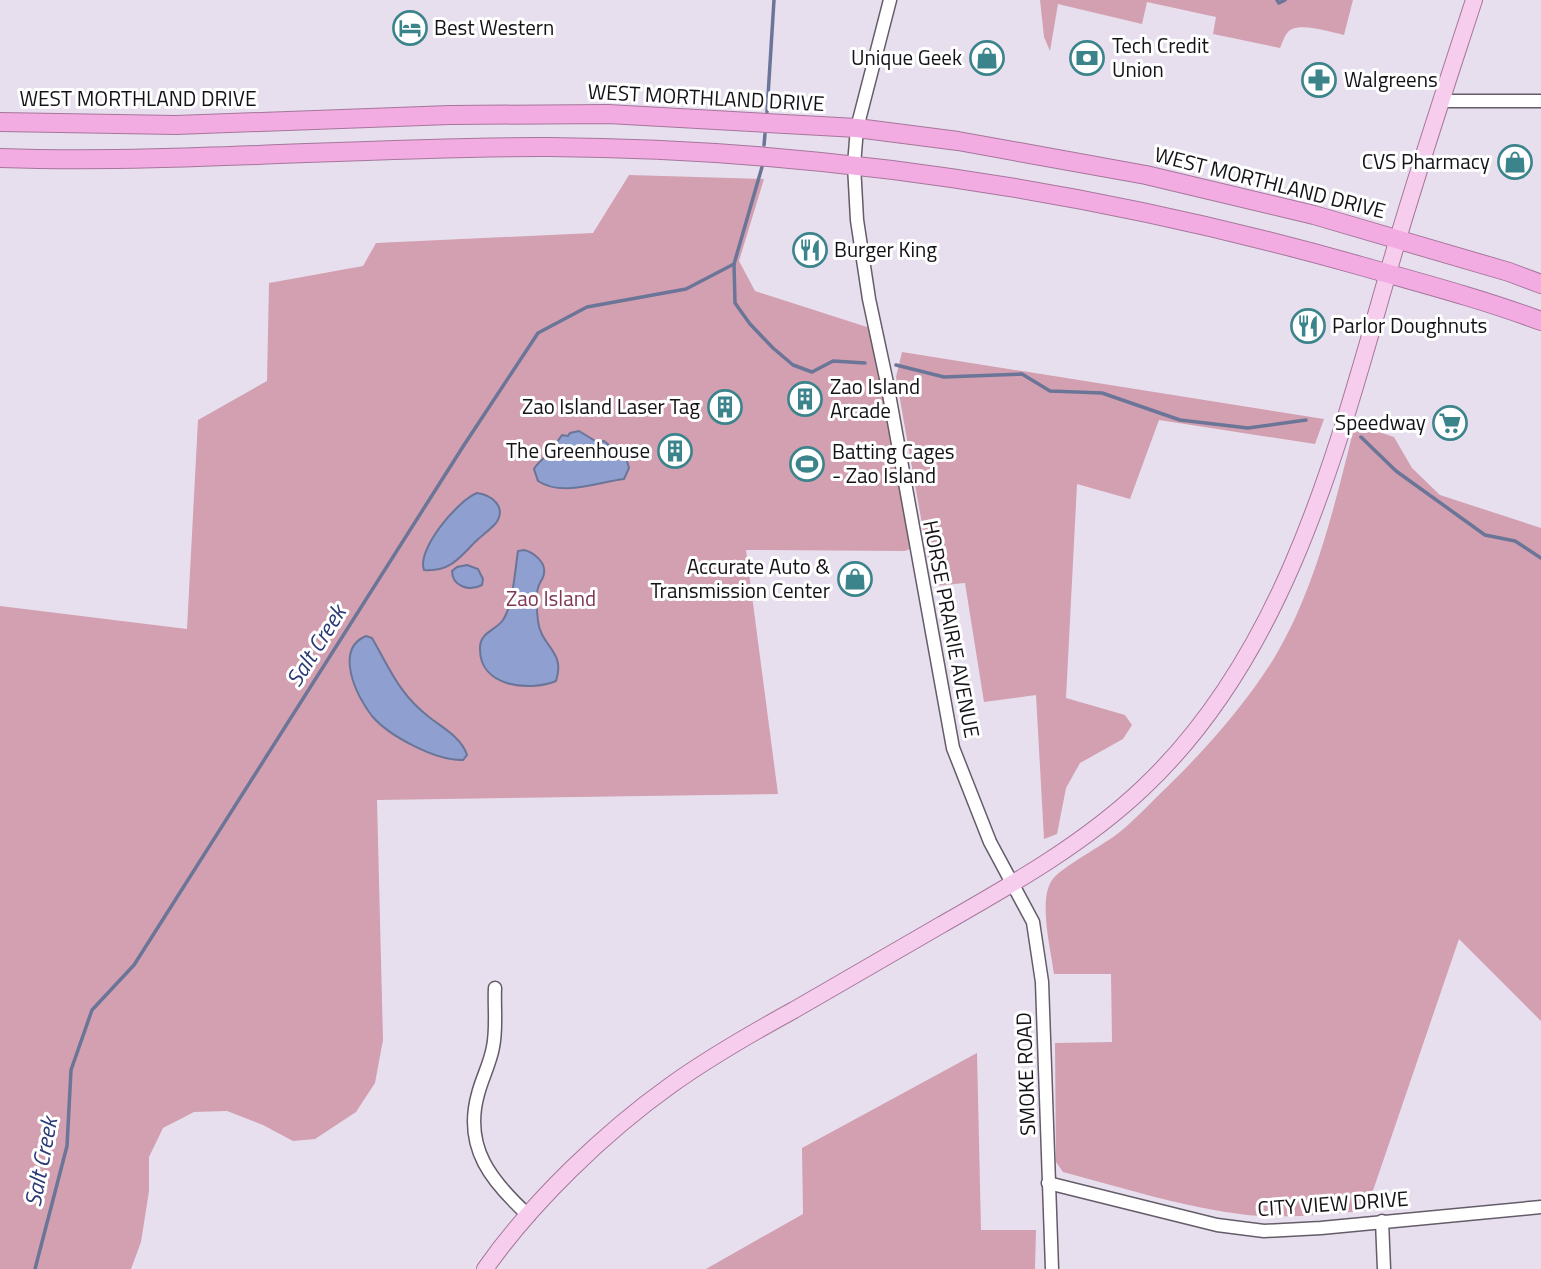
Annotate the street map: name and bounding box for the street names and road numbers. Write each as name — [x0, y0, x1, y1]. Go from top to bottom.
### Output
street label: WEST MORTHLAND DRIVE — [587, 75, 825, 119]
street label: WEST MORTHLAND DRIVE — [19, 82, 257, 114]
street label: WEST MORTHLAND DRIVE — [1151, 138, 1389, 226]
street label: HORSE PRAIRIE AVENUE — [915, 517, 989, 740]
street label: SMOKE ROAD — [1007, 1012, 1043, 1136]
street label: CITY VIEW DRIVE — [1256, 1182, 1409, 1224]

